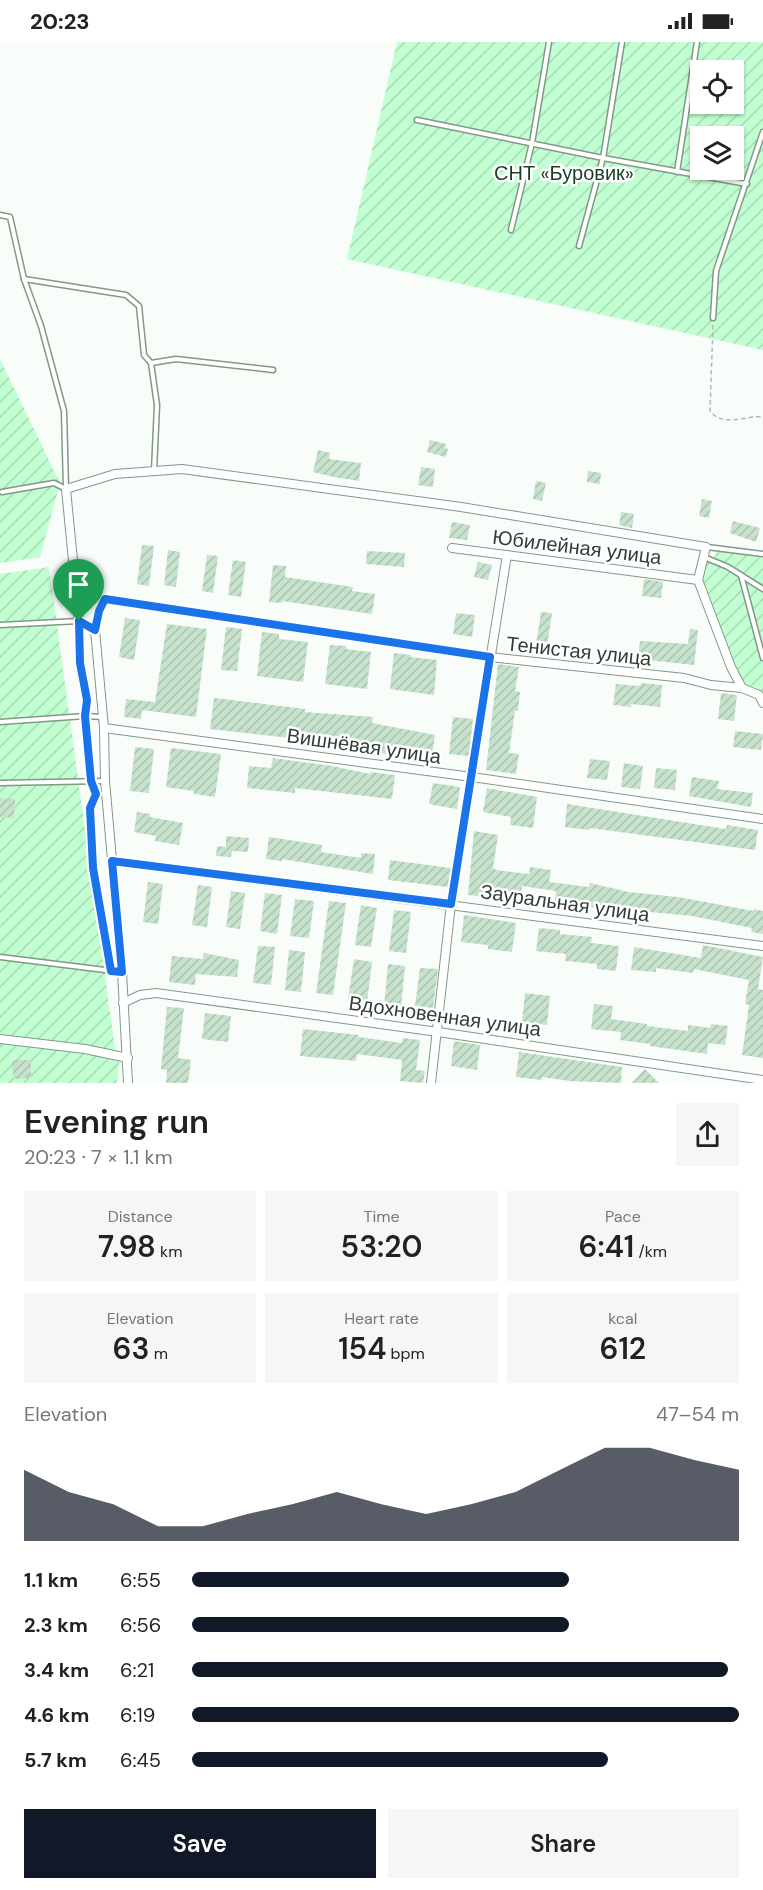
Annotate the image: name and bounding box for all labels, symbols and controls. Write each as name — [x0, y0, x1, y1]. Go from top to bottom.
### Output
text: 20:23 — [30, 7, 90, 36]
map controls — [690, 60, 744, 180]
button: locate — [690, 60, 744, 114]
button: layers — [690, 126, 744, 180]
park label: СНТ «Буровик» — [494, 160, 634, 186]
street label: Юбилейная улица — [491, 524, 664, 570]
pin — [53, 559, 104, 621]
icon: arrive — [62, 568, 95, 601]
street label: Тенистая улица — [505, 630, 654, 672]
street label: Вишнёвая улица — [285, 722, 444, 770]
street label: Зауральная улица — [479, 878, 652, 928]
street label: Вдохновенная улица — [347, 990, 544, 1042]
text: Evening run — [24, 1100, 209, 1143]
button: share — [676, 1103, 739, 1166]
text: 20:23 · 7 × 1.1 km — [24, 1144, 173, 1170]
text: Distance — [108, 1206, 173, 1227]
text: Time — [363, 1206, 400, 1227]
text: Pace — [605, 1206, 641, 1227]
text: 7.98 — [98, 1227, 156, 1266]
text: 53:20 — [341, 1227, 422, 1266]
text: 6:41 — [579, 1227, 634, 1266]
text: km — [156, 1241, 182, 1262]
text: /km — [634, 1241, 667, 1262]
text: Elevation — [107, 1308, 174, 1329]
text: Heart rate — [344, 1308, 419, 1329]
text: kcal — [608, 1308, 637, 1329]
text: 63 — [112, 1329, 149, 1368]
text: 154 — [338, 1329, 386, 1368]
text: 612 — [599, 1329, 646, 1368]
text: m — [149, 1343, 168, 1364]
text: bpm — [386, 1343, 425, 1364]
text: Elevation — [24, 1401, 107, 1427]
text: 47–54 m — [656, 1401, 739, 1427]
text: 1.1 km — [24, 1567, 78, 1593]
text: 6:55 — [120, 1567, 161, 1593]
text: 2.3 km — [24, 1612, 88, 1638]
text: 6:56 — [120, 1612, 161, 1638]
text: 3.4 km — [24, 1657, 89, 1683]
text: 6:21 — [120, 1657, 154, 1683]
text: 4.6 km — [24, 1702, 89, 1728]
text: 6:19 — [120, 1702, 155, 1728]
text: 5.7 km — [24, 1747, 87, 1773]
text: 6:45 — [120, 1747, 161, 1773]
button: Save — [24, 1809, 376, 1878]
button: Share — [388, 1809, 739, 1878]

